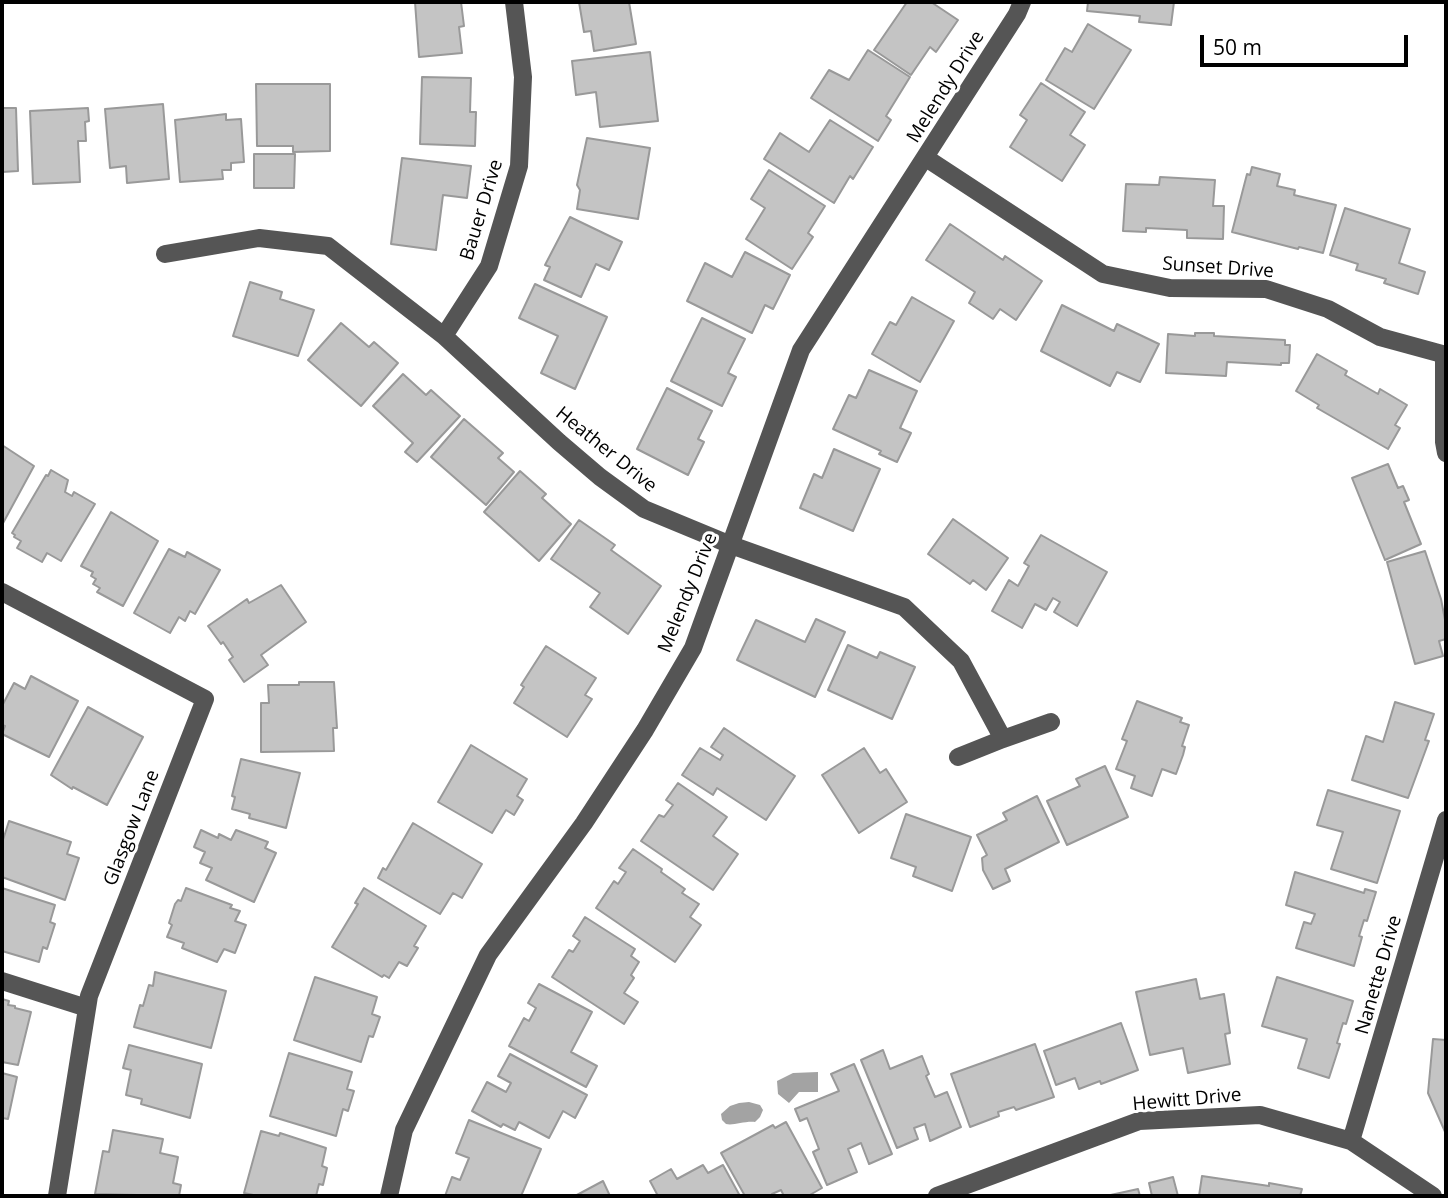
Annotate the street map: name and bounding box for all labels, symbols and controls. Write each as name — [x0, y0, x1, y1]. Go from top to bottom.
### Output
scale bar — [1203, 21, 1411, 65]
street label: Melendy Drive — [903, 27, 989, 147]
text: 50 m — [1213, 33, 1262, 61]
street label: Bauer Drive — [456, 157, 508, 263]
street label: Sunset Drive — [1162, 253, 1274, 283]
street label: Heather Drive — [551, 402, 661, 498]
street label: Melendy Drive — [654, 530, 722, 656]
street label: Glasgow Lane — [99, 767, 165, 889]
street label: Nanette Drive — [1351, 913, 1407, 1037]
street label: Hewitt Drive — [1132, 1084, 1242, 1116]

